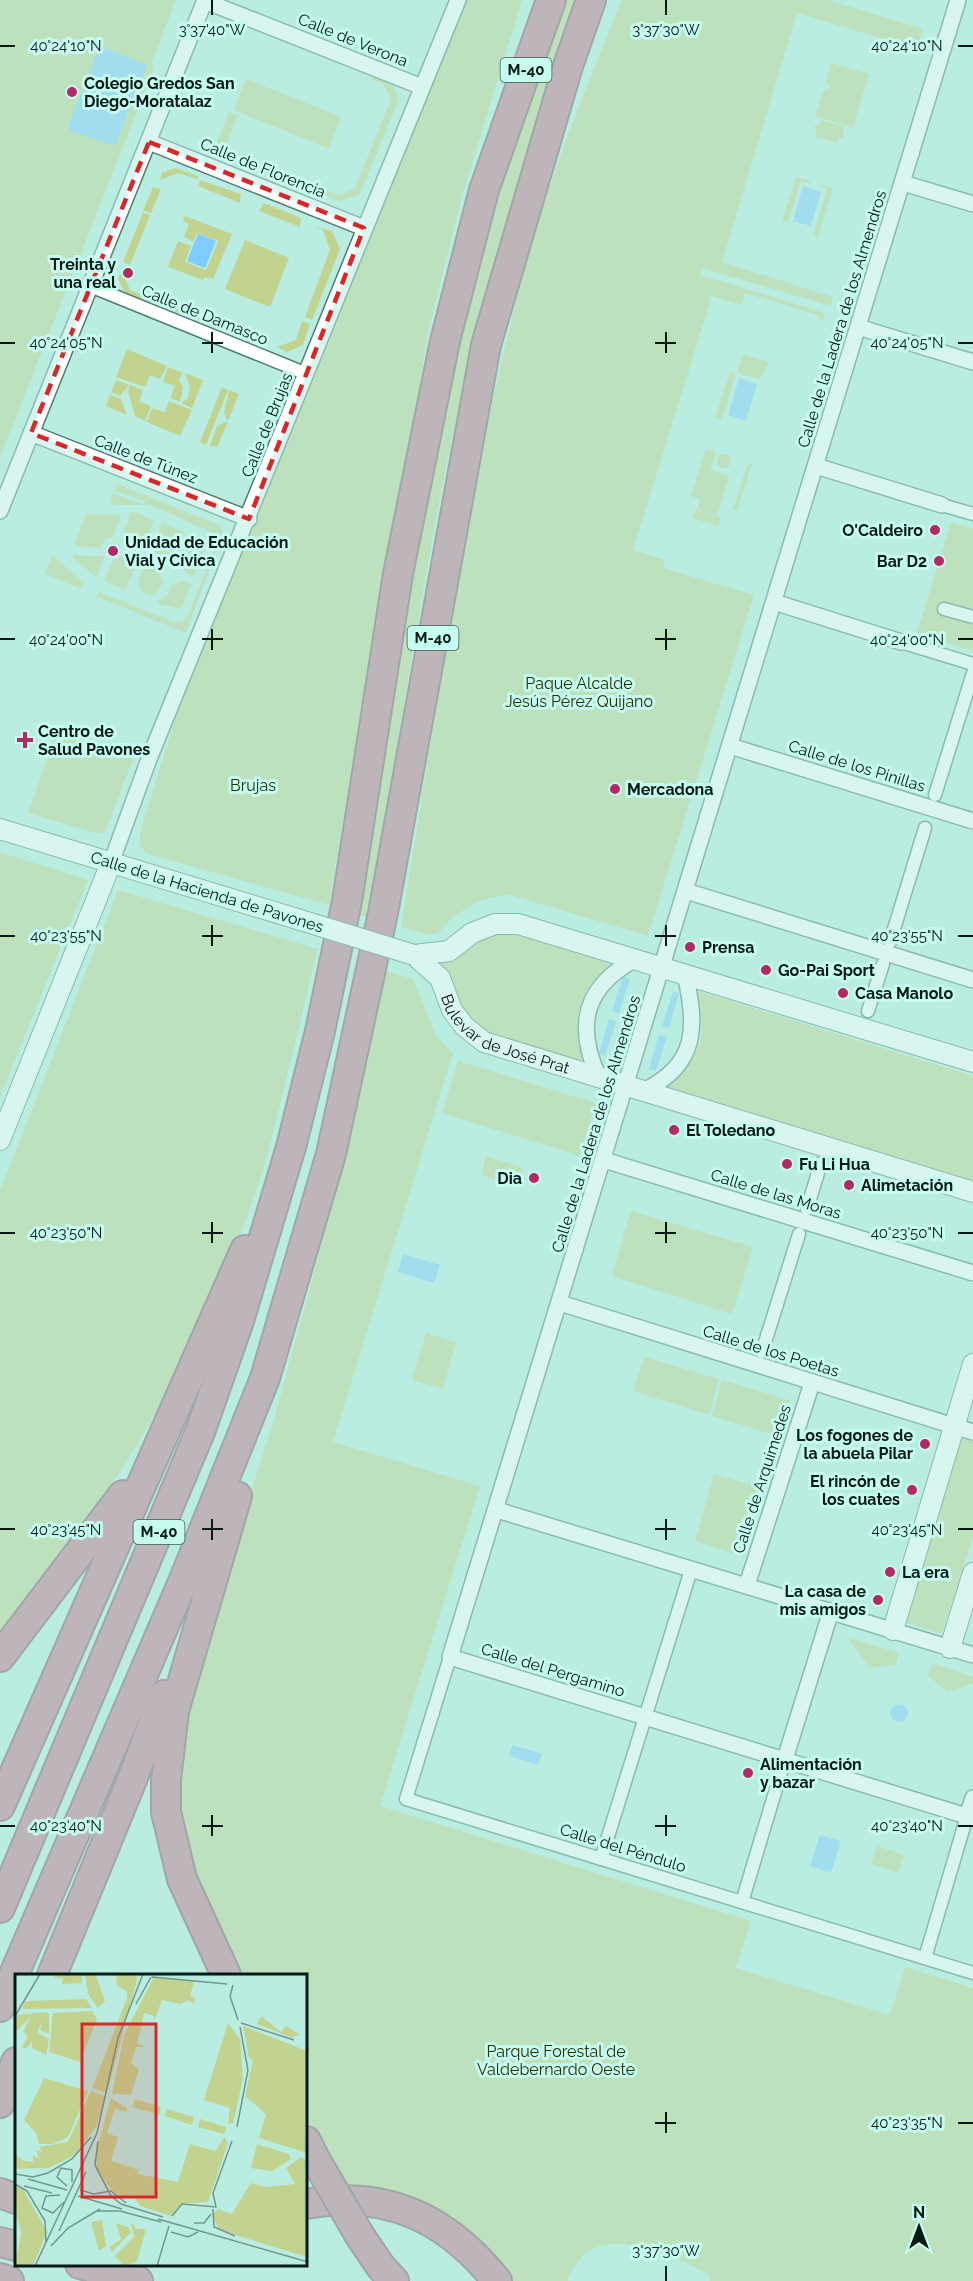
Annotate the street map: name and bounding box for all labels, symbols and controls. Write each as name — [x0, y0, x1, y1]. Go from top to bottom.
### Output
street label: Calle de Verona — [295, 9, 411, 71]
text: 3°37'40"W — [179, 21, 246, 39]
text: 3°37'30"W — [632, 21, 700, 39]
text: 40°24'10"N — [30, 37, 102, 55]
text: 40°24'10"N — [871, 37, 943, 55]
road number: M-40 — [500, 58, 552, 82]
place label: Colegio Gredos San Diego-Moratalaz — [84, 74, 235, 111]
marker: Colegio Gredos San Diego-Moratalaz — [65, 85, 79, 99]
street label: Calle de Florencia — [197, 134, 329, 202]
street label: Calle de la Ladera de los Almendros — [794, 188, 890, 450]
place label: Treinta y una real — [50, 255, 117, 292]
marker: Treinta y una real — [121, 266, 135, 280]
street label: Calle de Damasco — [139, 281, 271, 349]
text: 40°24'05"N — [29, 334, 103, 352]
text: 40°24'05"N — [870, 334, 944, 352]
street label: Calle de Brujas — [237, 370, 297, 480]
street label: Calle de Túnez — [92, 431, 201, 487]
place label: O'Caldeiro — [842, 521, 923, 540]
marker: O'Caldeiro — [928, 523, 942, 537]
place label: Unidad de Educación Vial y Cívica — [125, 533, 288, 570]
marker: Unidad de Educación Vial y Cívica — [106, 544, 120, 558]
place label: Bar D2 — [877, 552, 927, 571]
marker: Bar D2 — [932, 554, 946, 568]
road number: M-40 — [408, 626, 458, 650]
text: 40°24'00"N — [29, 631, 103, 649]
text: 40°24'00"N — [870, 631, 944, 649]
park label: Paque Alcalde Jesús Pérez Quijano — [505, 674, 653, 711]
place label: Centro de Salud Pavones — [38, 722, 150, 759]
marker: Centro de Salud Pavones — [16, 731, 34, 749]
street label: Calle de los Pinillas — [786, 736, 928, 796]
park label: Brujas — [230, 776, 276, 795]
place label: Mercadona — [627, 780, 713, 799]
marker: Mercadona — [608, 782, 622, 796]
street label: Calle de la Hacienda de Pavones — [88, 847, 326, 937]
text: 40°23'55"N — [30, 927, 102, 945]
text: 40°23'55"N — [871, 927, 943, 945]
place label: Prensa — [702, 938, 754, 957]
marker: Prensa — [683, 940, 697, 954]
place label: Go-Pai Sport — [778, 961, 875, 980]
marker: Go-Pai Sport — [759, 963, 773, 977]
place label: Casa Manolo — [855, 984, 953, 1003]
marker: Casa Manolo — [836, 986, 850, 1000]
street label: Bulevar de José Prat — [437, 991, 572, 1077]
street label: Calle de la Ladera de los Almendros — [548, 993, 644, 1255]
place label: El Toledano — [686, 1121, 775, 1140]
marker: El Toledano — [667, 1123, 681, 1137]
place label: Fu Li Hua — [799, 1155, 870, 1174]
marker: Fu Li Hua — [780, 1157, 794, 1171]
street label: Calle de las Moras — [708, 1165, 844, 1223]
place label: Dia — [497, 1169, 522, 1188]
marker: Dia — [527, 1171, 541, 1185]
place label: Alimetación — [861, 1176, 953, 1195]
marker: Alimetación — [842, 1178, 856, 1192]
text: 40°23'50"N — [30, 1224, 102, 1242]
text: 40°23'50"N — [871, 1224, 943, 1242]
street label: Calle de los Poetas — [701, 1321, 842, 1381]
street label: Calle de Arquímedes — [729, 1402, 795, 1556]
place label: Los fogones de la abuela Pilar — [796, 1426, 913, 1463]
marker: Los fogones de la abuela Pilar — [918, 1437, 932, 1451]
place label: El rincón de los cuates — [810, 1472, 900, 1509]
marker: El rincón de los cuates — [905, 1483, 919, 1497]
road number: M-40 — [134, 1520, 184, 1544]
text: 40°23'45"N — [31, 1521, 101, 1539]
text: 40°23'45"N — [872, 1521, 942, 1539]
place label: La era — [902, 1563, 949, 1582]
marker: La era — [883, 1565, 897, 1579]
place label: La casa de mis amigos — [779, 1582, 866, 1619]
marker: La casa de mis amigos — [871, 1593, 885, 1607]
street label: Calle del Pergamino — [479, 1639, 627, 1701]
place label: Alimentación y bazar — [760, 1755, 862, 1792]
marker: Alimentación y bazar — [741, 1766, 755, 1780]
text: 40°23'40"N — [30, 1817, 102, 1835]
text: 40°23'40"N — [871, 1817, 943, 1835]
street label: Calle del Péndulo — [558, 1820, 688, 1876]
inset map — [15, 1974, 308, 2266]
park label: Parque Forestal de Valdebernardo Oeste — [477, 2042, 635, 2079]
text: 40°23'35"N — [871, 2114, 943, 2132]
north arrow — [889, 2197, 949, 2257]
text: N — [913, 2203, 925, 2222]
text: 3°37'30"W — [632, 2242, 700, 2260]

